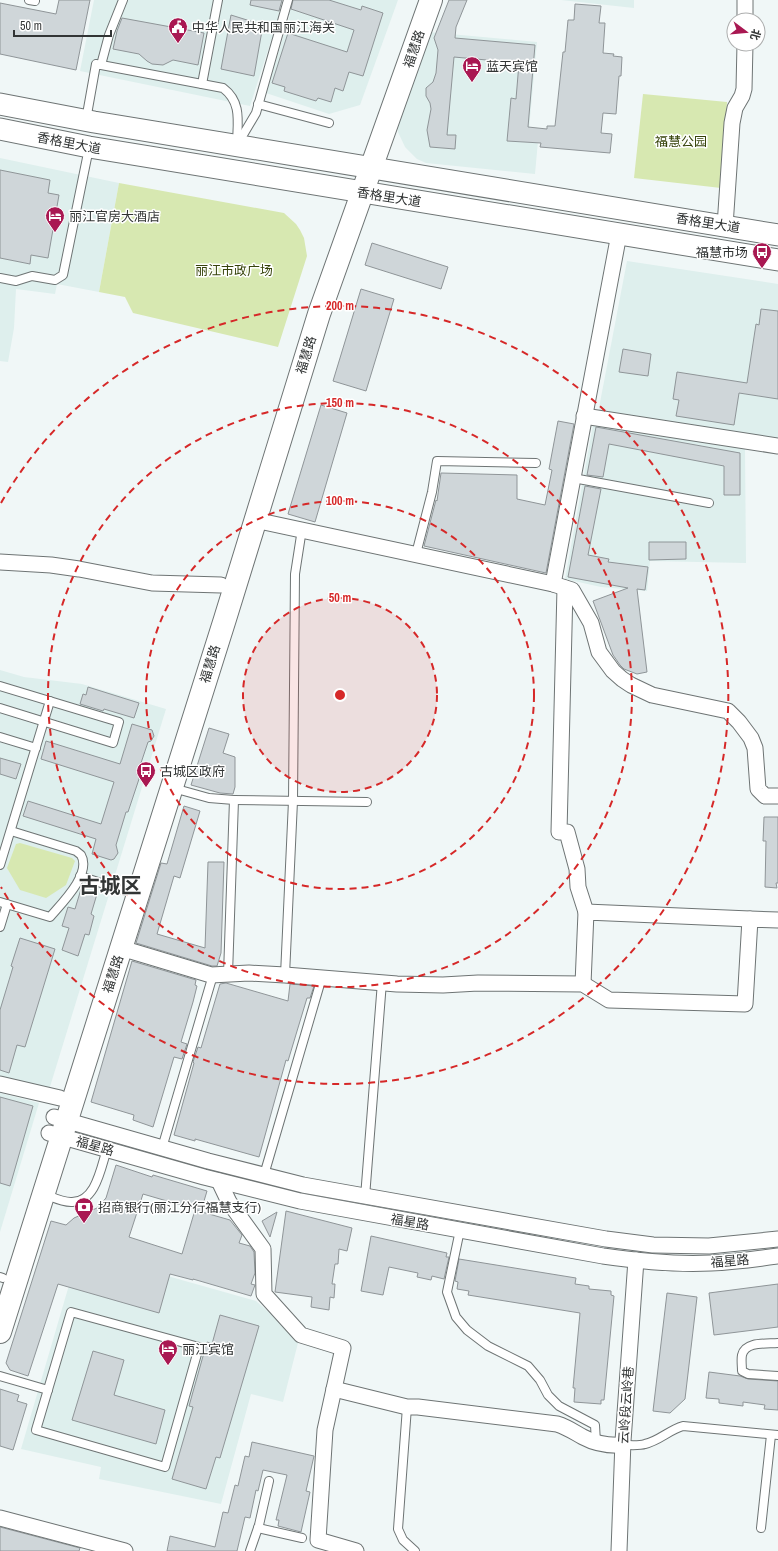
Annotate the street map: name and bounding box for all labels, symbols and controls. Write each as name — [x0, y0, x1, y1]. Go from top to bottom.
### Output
scale bar — [14, 12, 111, 38]
north arrow — [726, 12, 766, 52]
public building icon: 中华人民共和国丽江海关 — [167, 16, 189, 44]
text: 50 m — [20, 18, 42, 34]
place label: 中华人民共和国丽江海关 — [192, 19, 335, 36]
street label: 福慧路 — [400, 28, 428, 70]
text: 北 — [747, 28, 764, 42]
hotel icon: 蓝天宾馆 — [461, 55, 483, 83]
place label: 蓝天宾馆 — [486, 58, 538, 75]
street label: 香格里大道 — [35, 128, 103, 158]
park label: 福慧公园 — [655, 133, 707, 150]
street label: 香格里大道 — [356, 184, 422, 210]
hotel icon: 丽江官房大酒店 — [44, 205, 66, 233]
place label: 丽江官房大酒店 — [69, 208, 160, 225]
street label: 香格里大道 — [675, 210, 741, 236]
bus stop icon: 福慧市场 — [751, 241, 773, 269]
place label: 福慧市场 — [696, 244, 748, 261]
park label: 丽江市政广场 — [195, 262, 273, 279]
text: 200 m — [326, 298, 354, 314]
street label: 福慧路 — [292, 334, 320, 376]
text: 150 m — [326, 395, 354, 411]
text: 100 m — [326, 493, 354, 509]
text: 50 m — [329, 590, 351, 606]
street label: 福慧路 — [196, 643, 224, 685]
centre of rings — [333, 688, 347, 702]
bus stop icon: 古城区政府 — [135, 760, 157, 788]
place label: 古城区政府 — [160, 763, 225, 780]
district label: 古城区 — [79, 871, 142, 900]
street label: 福慧路 — [99, 953, 127, 995]
street label: 福星路 — [74, 1132, 116, 1160]
bank icon: 招商银行(丽江分行福慧支行) — [73, 1196, 95, 1224]
place label: 招商银行(丽江分行福慧支行) — [98, 1199, 262, 1216]
street label: 福星路 — [389, 1210, 431, 1234]
street label: 福星路 — [710, 1251, 750, 1271]
hotel icon: 丽江宾馆 — [157, 1338, 179, 1366]
place label: 丽江宾馆 — [182, 1341, 234, 1358]
street label: 云岭段云岭巷 — [615, 1365, 637, 1445]

